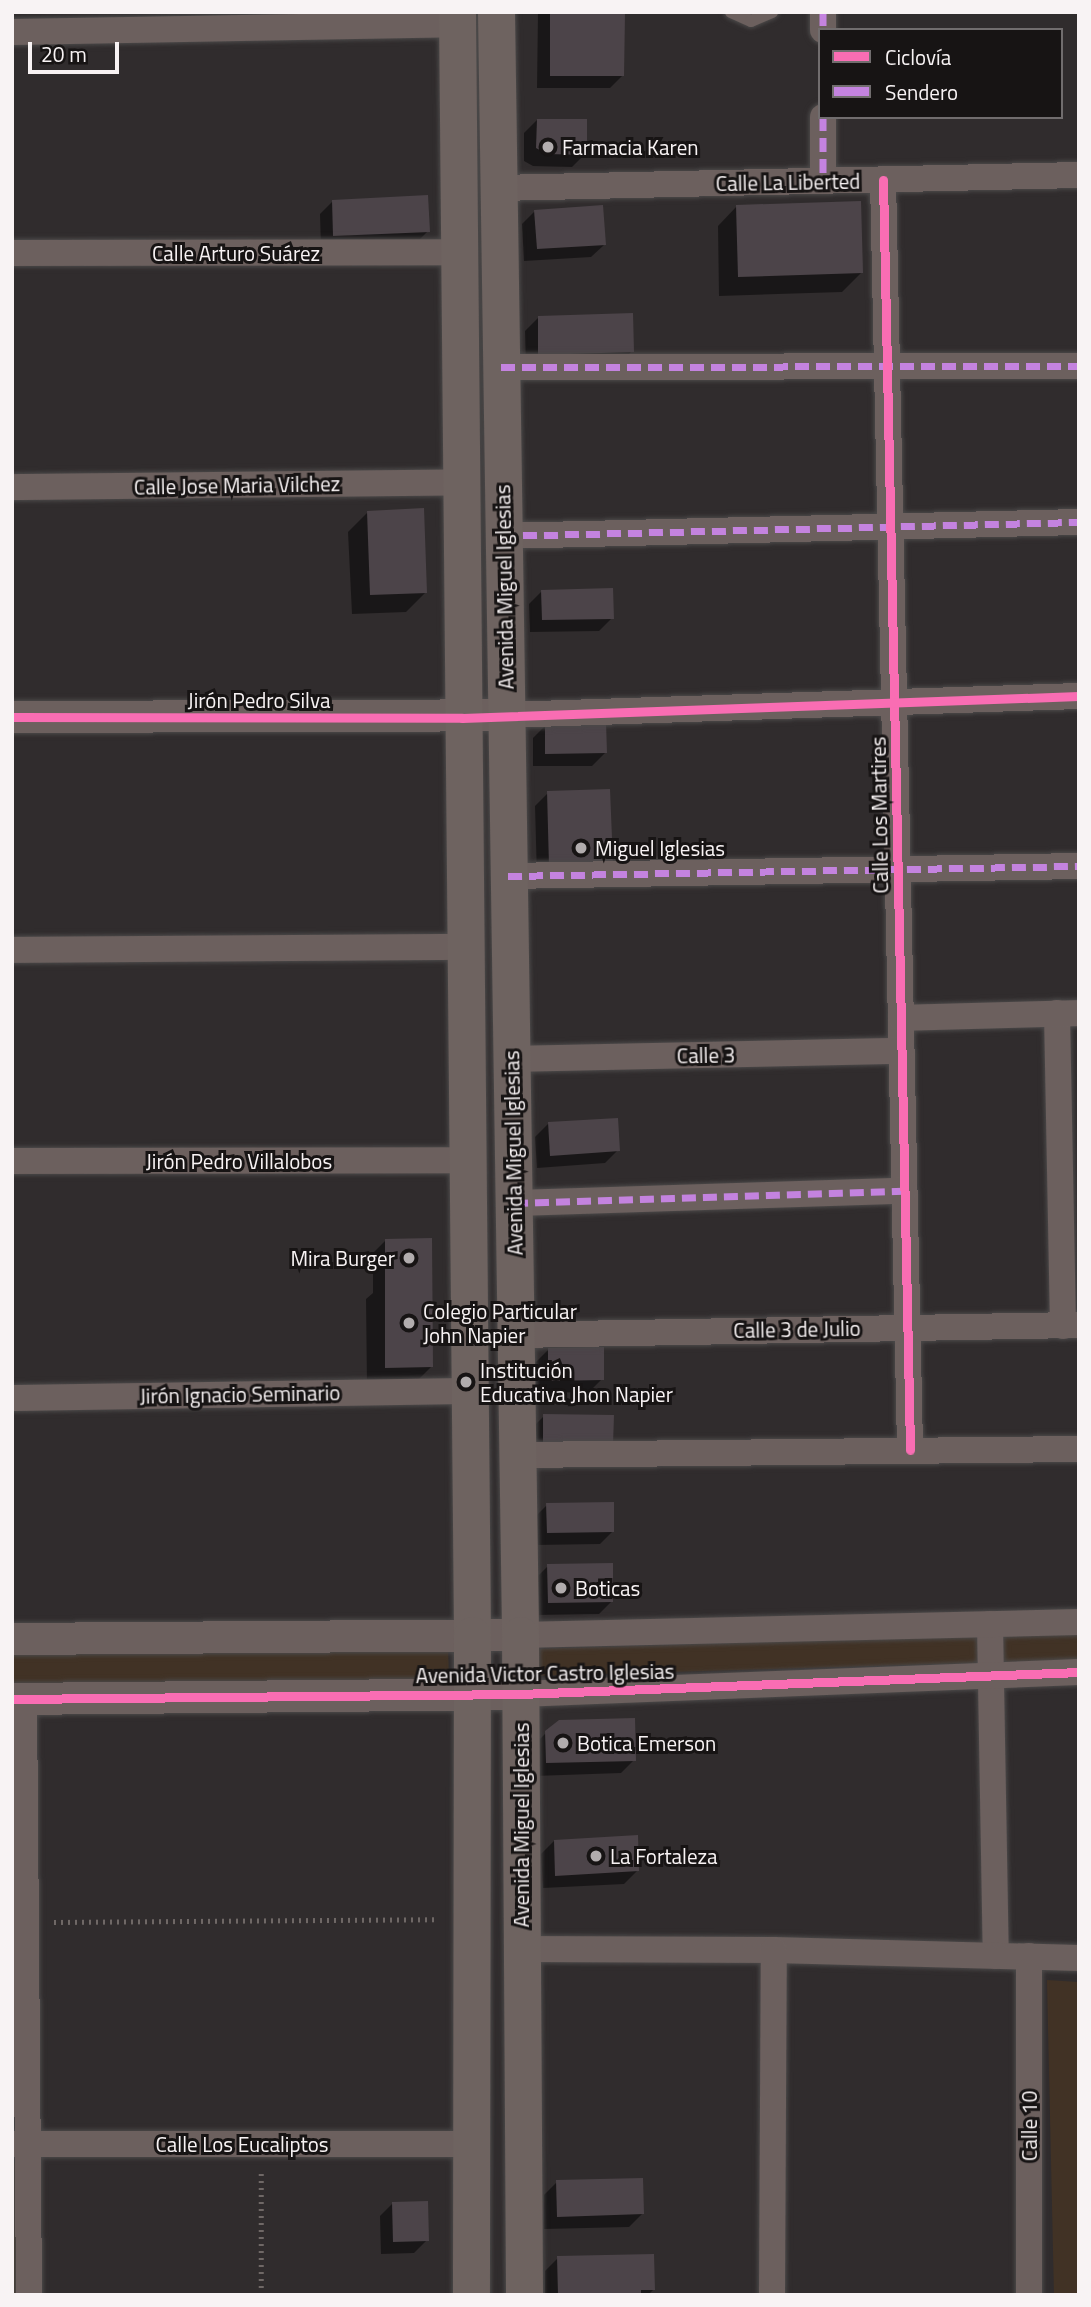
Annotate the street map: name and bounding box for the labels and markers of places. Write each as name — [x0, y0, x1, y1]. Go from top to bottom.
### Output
place label: Farmacia Karen — [562, 134, 699, 160]
marker: Farmacia Karen — [540, 139, 556, 155]
place label: Miguel Iglesias — [595, 835, 725, 861]
marker: Miguel Iglesias — [573, 840, 589, 856]
place label: Mira Burger — [290, 1245, 395, 1271]
marker: Mira Burger — [401, 1250, 417, 1266]
place label: Colegio Particular John Napier — [423, 1298, 577, 1348]
marker: Colegio Particular John Napier — [401, 1315, 417, 1331]
place label: Institución Educativa Jhon Napier — [480, 1357, 673, 1407]
marker: Institución Educativa Jhon Napier — [458, 1374, 474, 1390]
place label: Boticas — [575, 1575, 640, 1601]
marker: Boticas — [553, 1580, 569, 1596]
place label: Botica Emerson — [577, 1730, 716, 1756]
marker: Botica Emerson — [555, 1735, 571, 1751]
place label: La Fortaleza — [610, 1843, 718, 1869]
marker: La Fortaleza — [588, 1848, 604, 1864]

